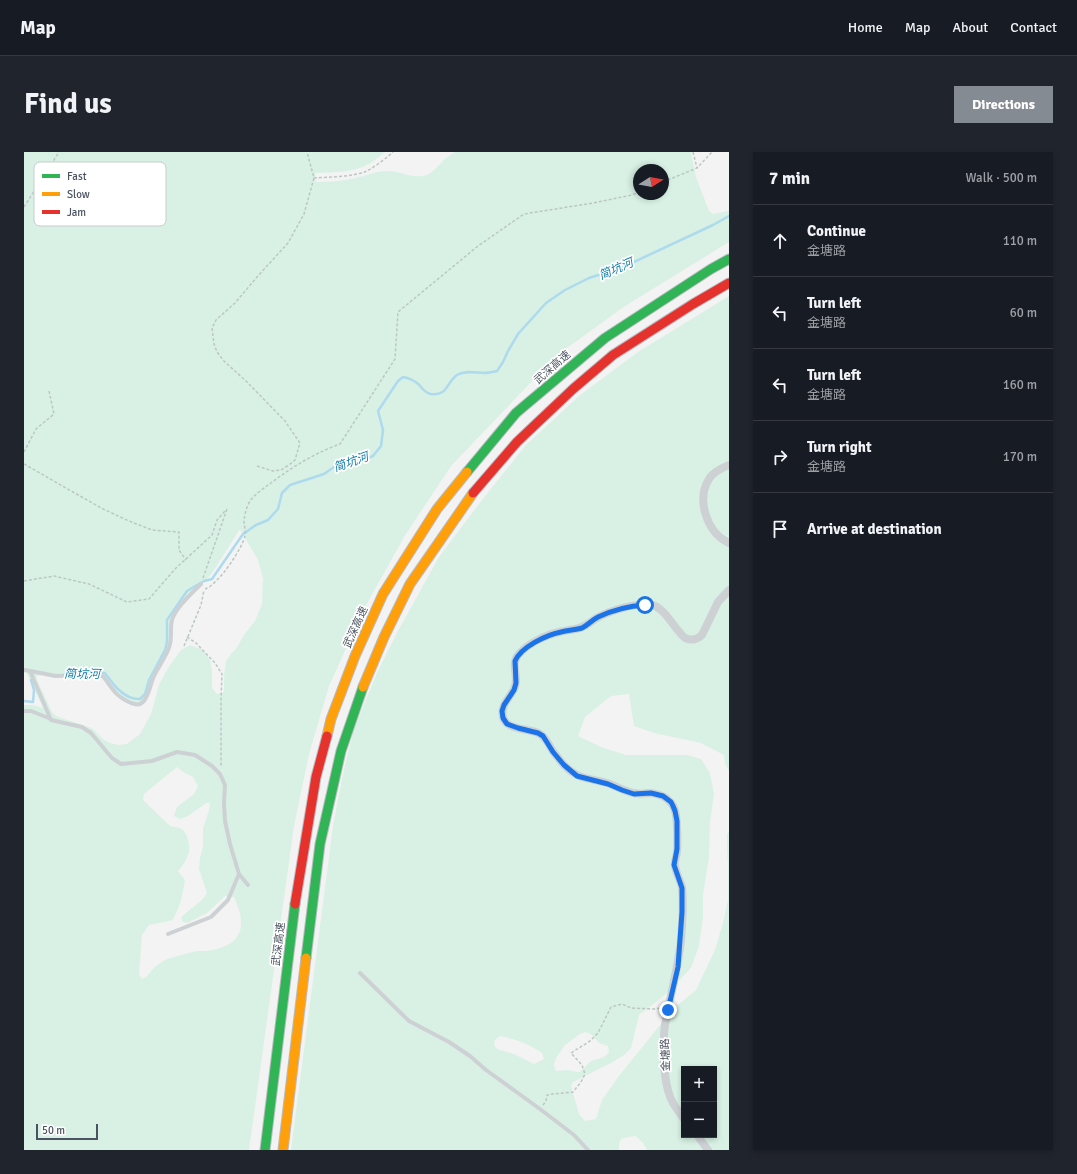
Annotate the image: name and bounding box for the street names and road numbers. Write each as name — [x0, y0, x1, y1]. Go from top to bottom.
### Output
street label: 武深高速 — [531, 348, 573, 387]
street label: 武深高速 — [341, 604, 370, 650]
street label: 武深高速 — [269, 921, 288, 967]
street label: 金塘路 — [658, 1038, 673, 1072]

